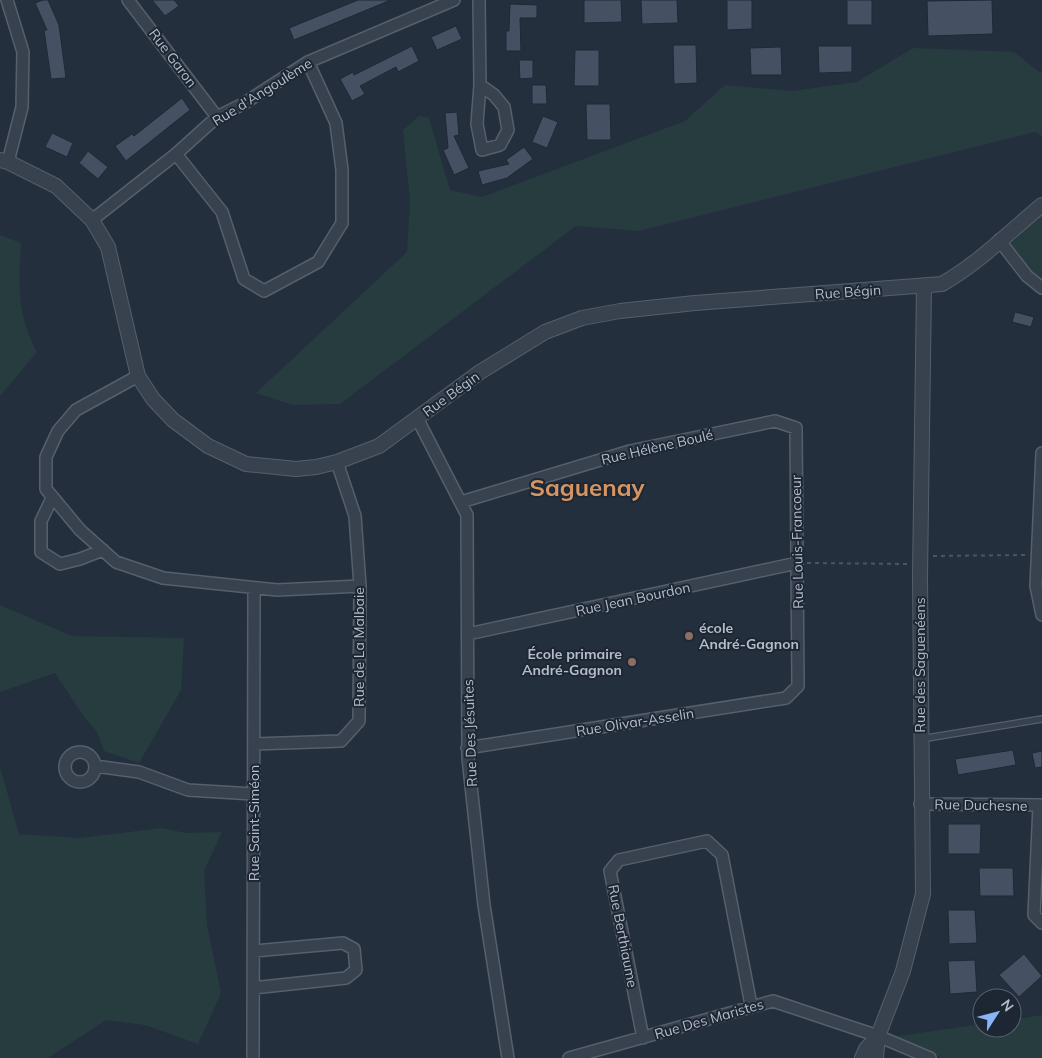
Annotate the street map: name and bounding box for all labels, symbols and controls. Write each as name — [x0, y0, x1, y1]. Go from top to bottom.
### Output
street label: Rue Garon — [145, 25, 201, 91]
street label: Rue d'Angoulème — [209, 54, 315, 130]
street label: Rue Bégin — [814, 281, 882, 303]
street label: Rue Bégin — [419, 367, 483, 421]
street label: Rue Hélène Boulé — [599, 425, 715, 469]
district label: Saguenay — [529, 472, 645, 502]
street label: Rue Louis-Francoeur — [787, 474, 807, 609]
street label: Rue Jean Bourdon — [574, 578, 692, 620]
street label: Rue de La Malbaie — [350, 587, 368, 707]
street label: Rue des Saguenéens — [911, 597, 929, 733]
place label: école André-Gagnon — [699, 619, 799, 653]
marker: école André-Gagnon — [683, 630, 695, 642]
place label: École primaire André-Gagnon — [522, 645, 622, 679]
marker: École primaire André-Gagnon — [626, 656, 638, 668]
street label: Rue Des Jésuites — [459, 679, 481, 787]
street label: Rue Olivar-Asselin — [575, 704, 695, 740]
street label: Rue Saint-Siméon — [245, 765, 263, 881]
street label: Rue Duchesne — [934, 795, 1028, 815]
street label: Rue Berthiaume — [604, 883, 642, 989]
north arrow — [972, 988, 1022, 1038]
street label: Rue Des Maristes — [652, 995, 766, 1043]
text: N — [997, 996, 1018, 1015]

